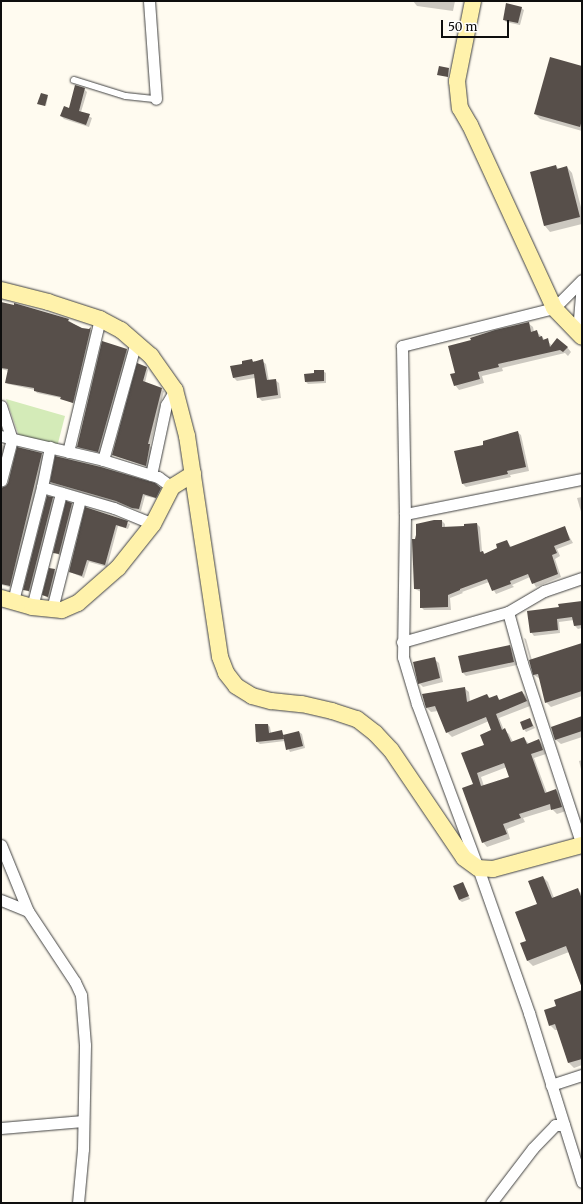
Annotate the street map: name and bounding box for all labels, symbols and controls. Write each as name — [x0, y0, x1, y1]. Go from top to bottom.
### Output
scale bar — [443, 12, 511, 38]
text: 50 m — [448, 19, 477, 34]

